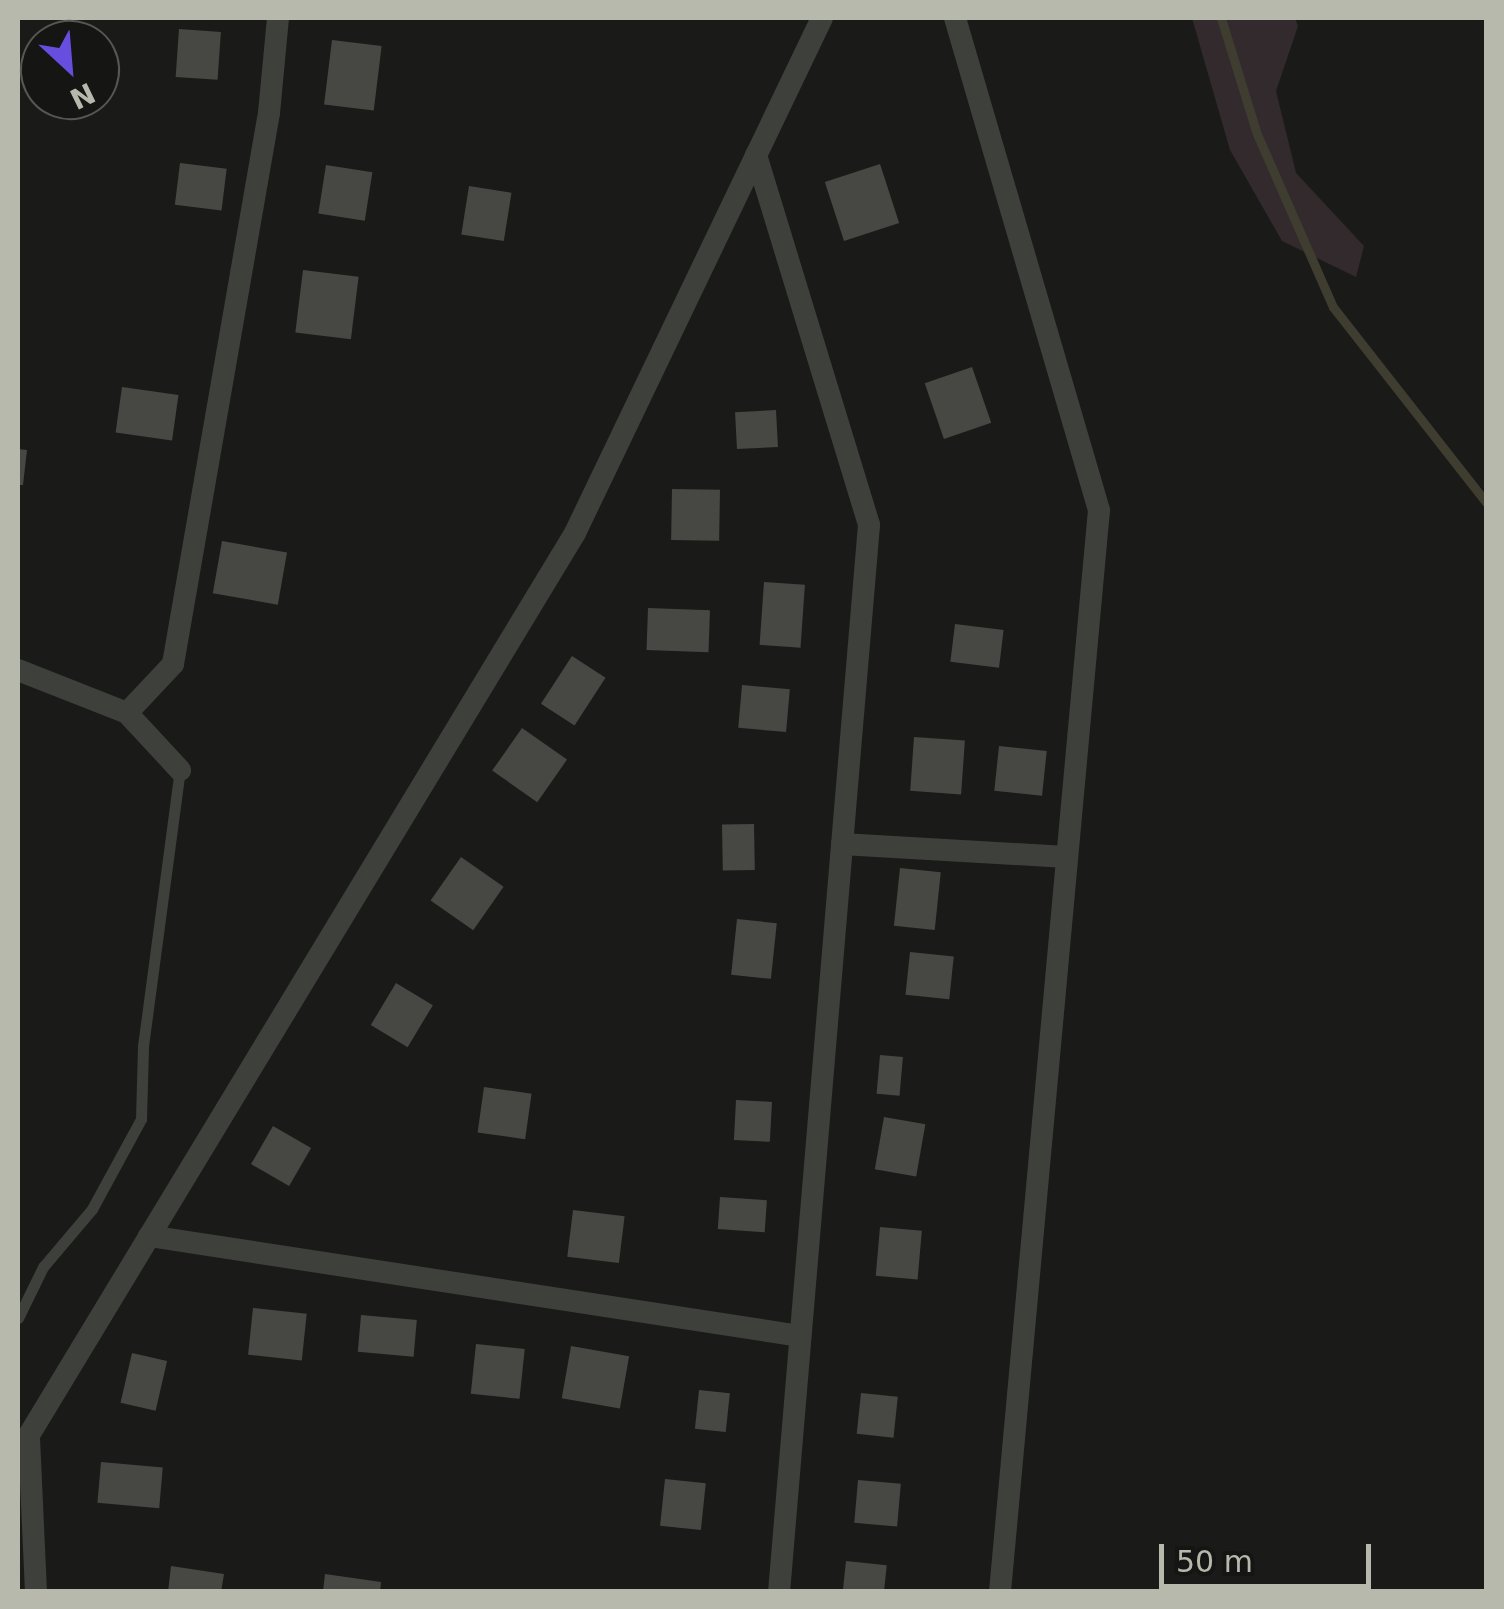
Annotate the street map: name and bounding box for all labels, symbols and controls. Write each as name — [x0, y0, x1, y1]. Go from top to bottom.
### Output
north arrow — [20, 20, 120, 120]
text: N — [65, 76, 100, 116]
scale bar — [1164, 1524, 1376, 1586]
text: 50 m — [1176, 1544, 1253, 1579]

